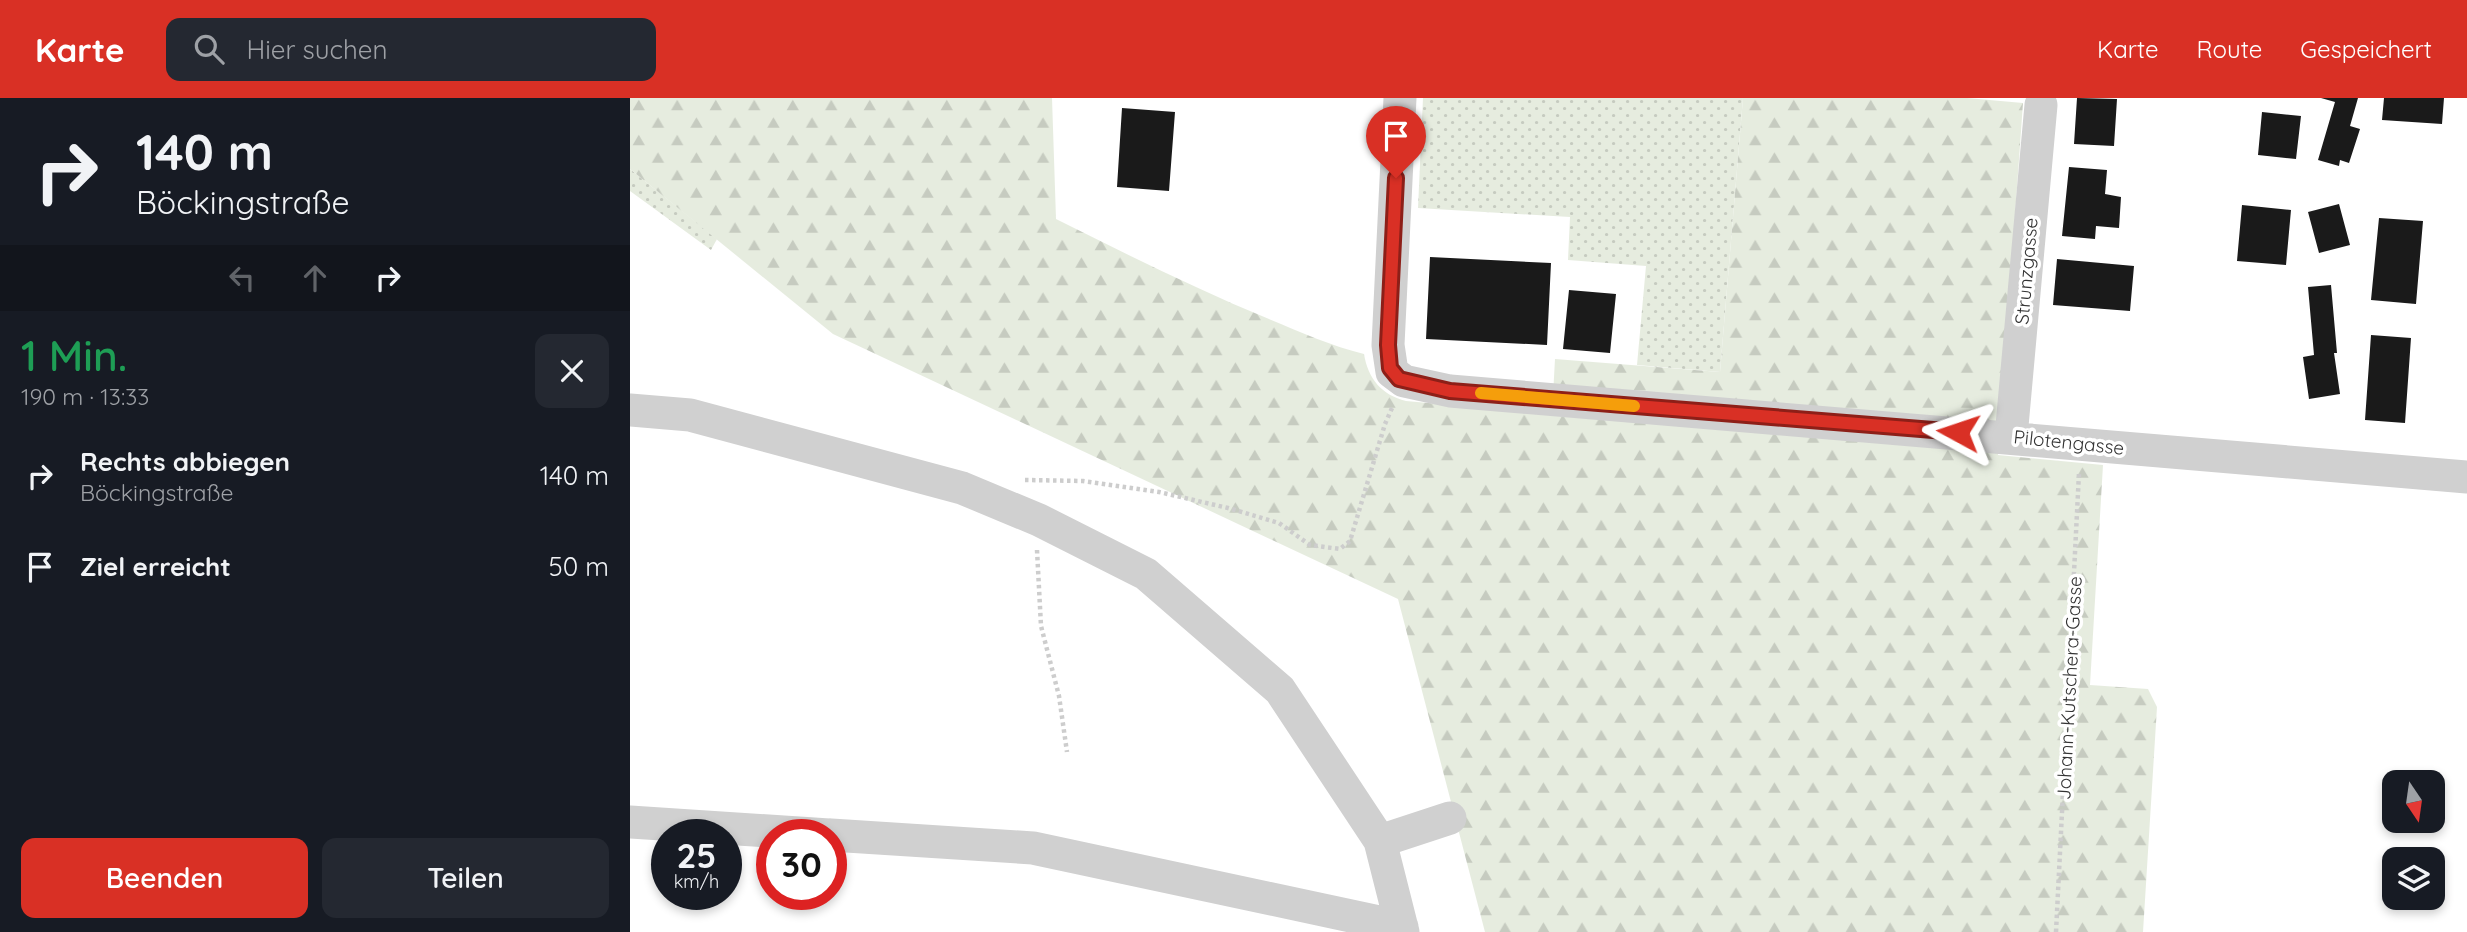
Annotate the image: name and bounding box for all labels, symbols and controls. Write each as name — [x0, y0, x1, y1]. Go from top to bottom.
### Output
search box — [166, 18, 656, 81]
text: Karte — [35, 29, 124, 70]
icon: search — [190, 30, 228, 68]
text: Hier suchen — [246, 33, 388, 66]
text: Karte — [2097, 34, 2159, 64]
text: Route — [2197, 34, 2262, 64]
text: Gespeichert — [2300, 34, 2432, 64]
pin — [1366, 106, 1426, 178]
icon: arrive — [1377, 117, 1415, 155]
text: 140 m — [136, 121, 273, 182]
icon: right — [21, 126, 112, 217]
text: Böckingstraße — [136, 182, 350, 222]
street label: Strunzgasse — [2009, 217, 2043, 325]
icon: left — [223, 259, 261, 297]
icon: ahead — [296, 259, 334, 297]
icon: right — [369, 259, 407, 297]
text: 1 Min. — [21, 329, 127, 382]
button: close — [535, 334, 609, 408]
text: 190 m · 13:33 — [21, 382, 149, 411]
position arrow — [1921, 395, 1995, 469]
street label: Pilotengasse — [2013, 424, 2125, 460]
text: Rechts abbiegen — [80, 445, 290, 478]
icon: right — [21, 457, 59, 495]
text: 140 m — [540, 459, 609, 492]
text: Böckingstraße — [80, 478, 233, 507]
icon: arrive — [21, 548, 59, 586]
text: Ziel erreicht — [80, 550, 231, 583]
text: 50 m — [549, 550, 609, 583]
street label: Johann-Kutschera-Gasse — [2051, 575, 2087, 801]
north arrow — [2382, 770, 2445, 833]
map controls — [2382, 770, 2445, 910]
speed limit sign: 30 — [756, 819, 847, 910]
text: 25 — [676, 833, 717, 877]
button: Beenden — [21, 838, 308, 918]
button: Teilen — [322, 838, 609, 918]
button: layers — [2382, 847, 2445, 910]
text: km/h — [674, 870, 719, 893]

